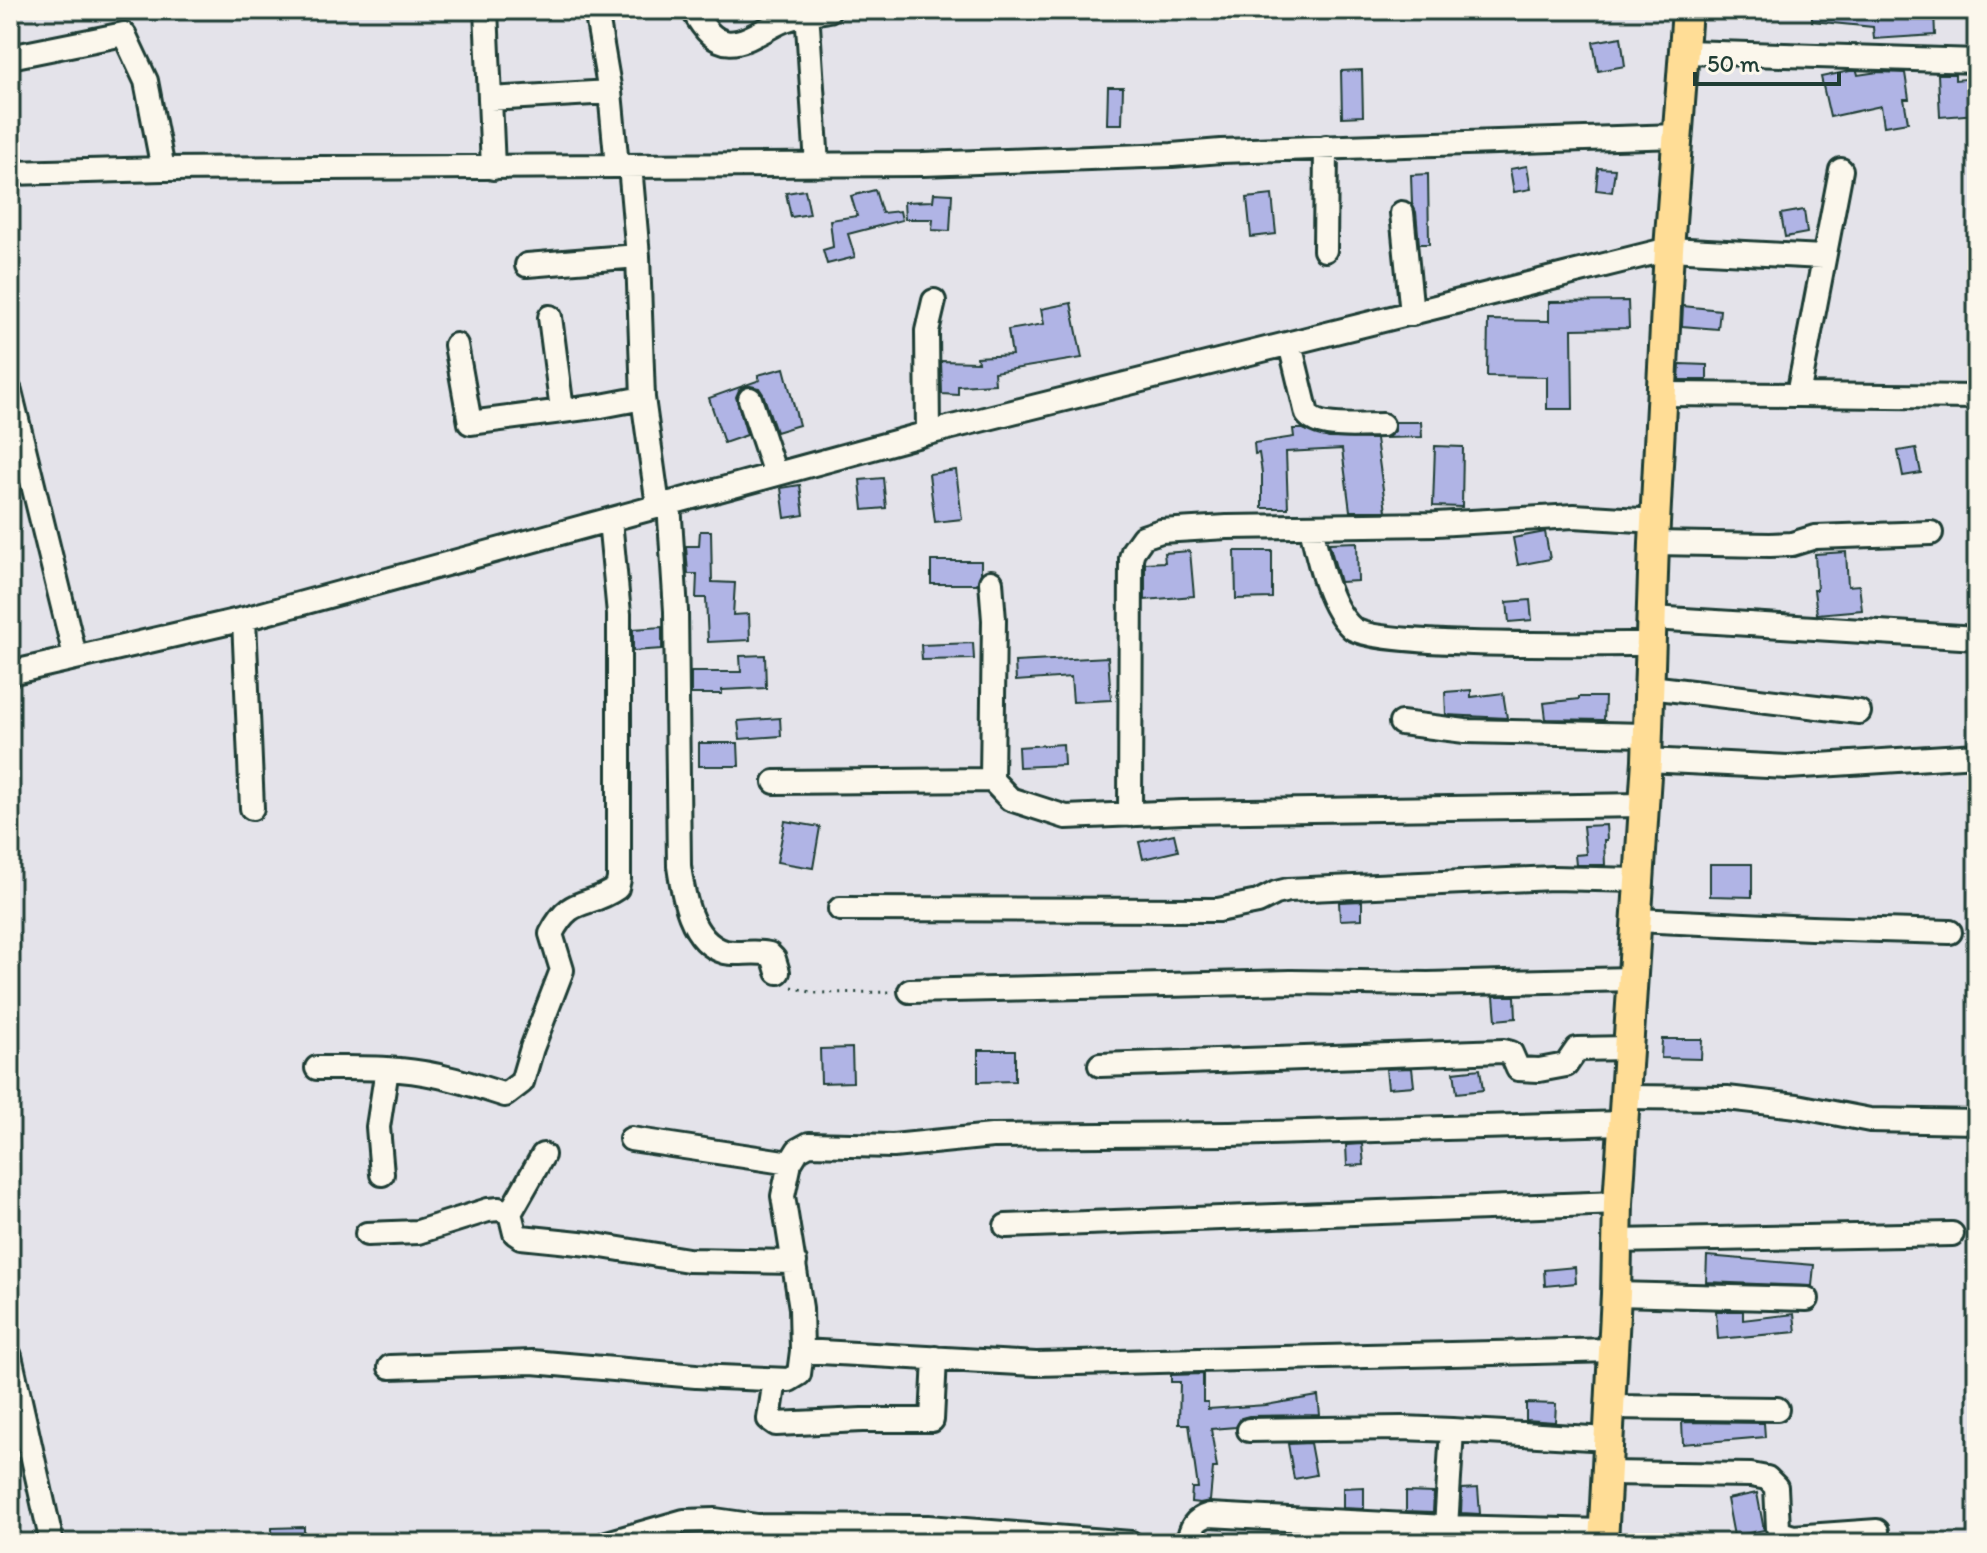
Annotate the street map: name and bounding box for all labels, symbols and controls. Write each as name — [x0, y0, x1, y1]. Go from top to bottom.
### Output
scale bar — [1695, 36, 1839, 86]
text: 50 m — [1707, 49, 1760, 78]

